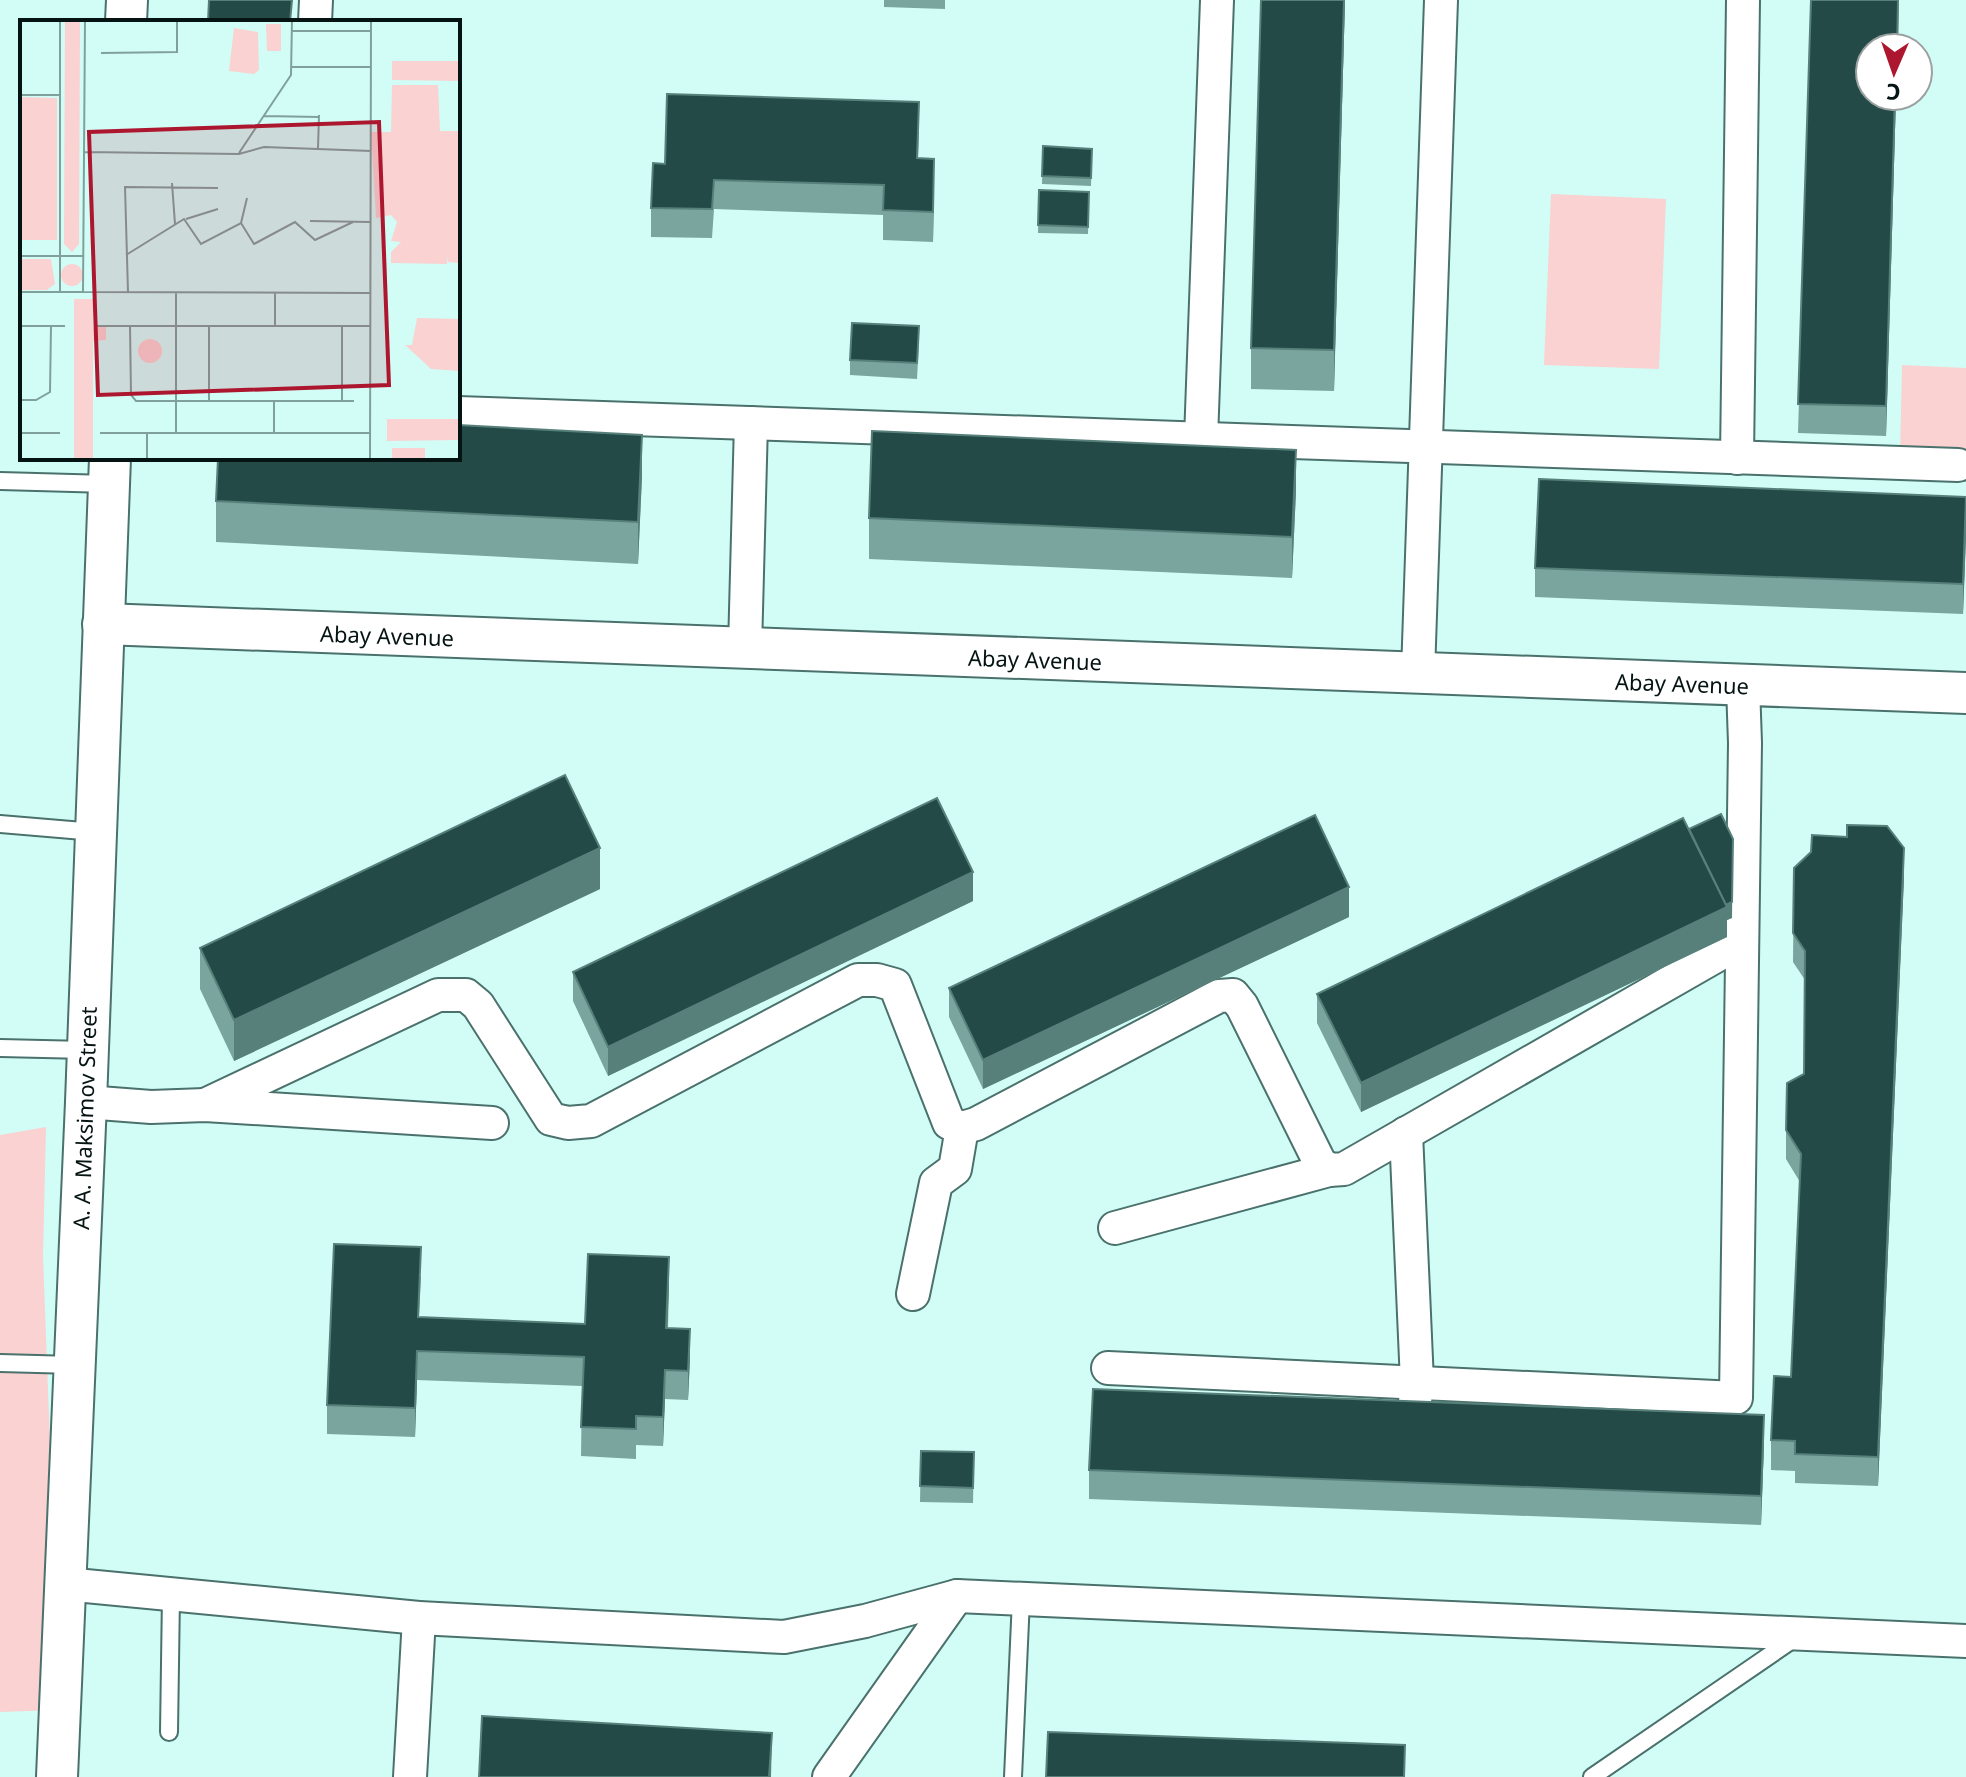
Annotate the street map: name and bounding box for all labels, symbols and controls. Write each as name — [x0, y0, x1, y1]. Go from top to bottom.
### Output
inset map — [20, 20, 460, 460]
north arrow — [1854, 32, 1934, 112]
text: С — [1886, 78, 1901, 108]
street label: Abay Avenue — [319, 618, 455, 652]
street label: Abay Avenue — [967, 642, 1103, 676]
street label: Abay Avenue — [1614, 666, 1750, 700]
street label: A. A. Maksimov Street — [65, 1006, 103, 1230]

